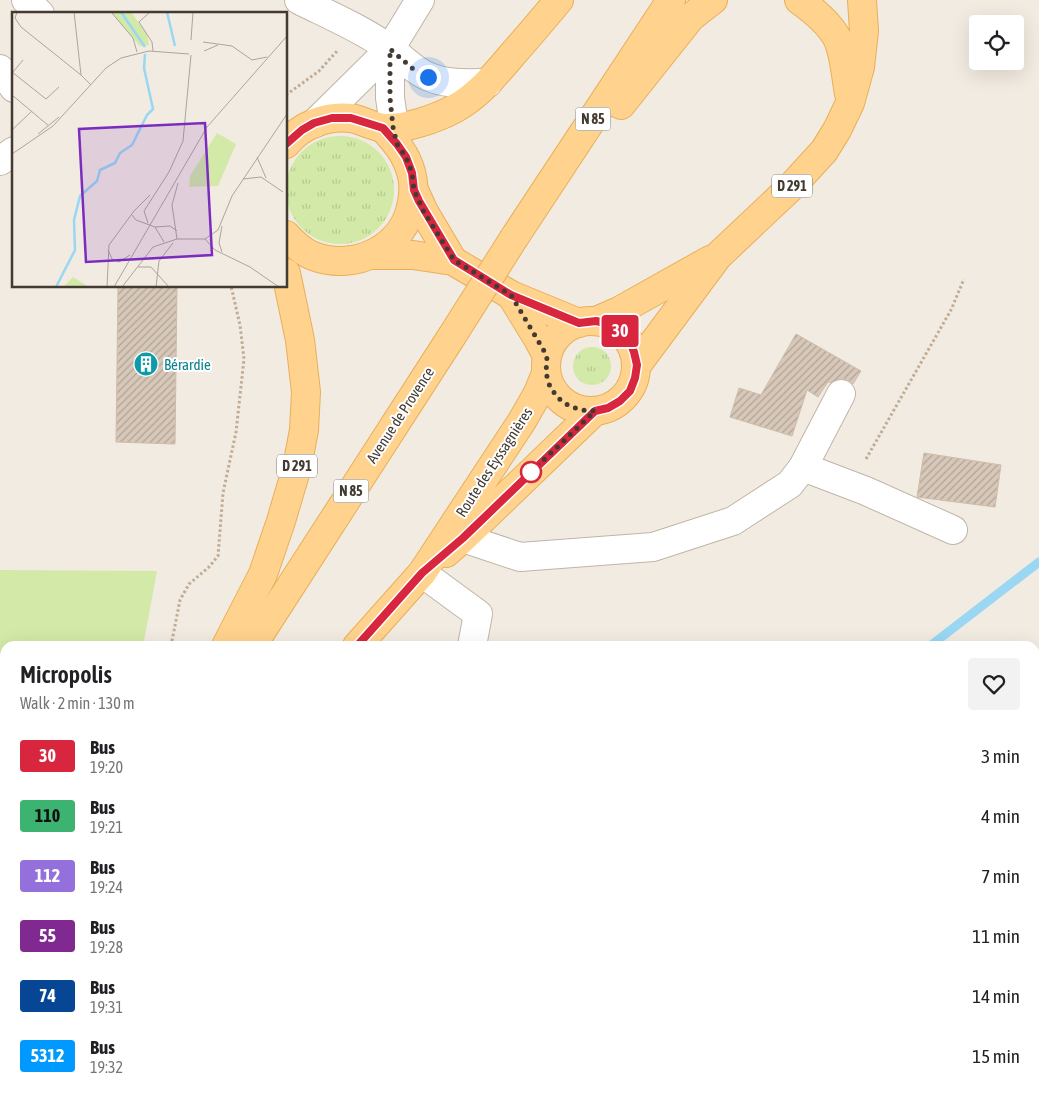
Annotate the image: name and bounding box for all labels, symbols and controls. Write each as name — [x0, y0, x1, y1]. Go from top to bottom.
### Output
inset map — [12, 12, 288, 288]
map controls — [969, 15, 1024, 70]
button: locate — [969, 15, 1024, 70]
your location — [416, 65, 441, 90]
road number: N 85 — [576, 108, 610, 130]
road number: D 291 — [772, 175, 812, 198]
line badge: 30 — [598, 315, 642, 347]
text: 30 — [612, 320, 628, 341]
building icon: Bérardie — [133, 351, 159, 377]
place label: Bérardie — [164, 356, 211, 373]
street label: Avenue de Provence — [363, 364, 437, 466]
street label: Route des Eyssagnières — [452, 404, 536, 520]
road number: D 291 — [277, 454, 317, 478]
unlabelled marker — [520, 461, 542, 483]
road number: N 85 — [334, 480, 368, 502]
button: heart — [968, 658, 1020, 710]
text: Micropolis — [20, 661, 112, 688]
text: Walk · 2 min · 130 m — [20, 694, 134, 712]
text: Bus — [90, 736, 115, 758]
text: 30 — [39, 745, 56, 766]
text: 3 min — [981, 745, 1020, 767]
text: 19:20 — [90, 758, 123, 776]
text: Bus — [90, 796, 115, 818]
text: 110 — [35, 805, 60, 826]
text: 4 min — [981, 805, 1020, 827]
text: 19:21 — [90, 818, 123, 836]
text: Bus — [90, 856, 115, 878]
text: 112 — [35, 865, 60, 886]
text: 7 min — [981, 865, 1020, 887]
text: 19:24 — [90, 878, 123, 896]
text: Bus — [90, 916, 115, 938]
text: 55 — [39, 925, 56, 946]
text: 11 min — [972, 925, 1020, 947]
text: 19:28 — [90, 938, 123, 956]
text: Bus — [90, 976, 115, 998]
text: 74 — [39, 985, 56, 1006]
text: 14 min — [972, 985, 1020, 1007]
text: 19:31 — [90, 998, 123, 1016]
text: Bus — [90, 1036, 115, 1058]
text: 5312 — [31, 1045, 64, 1066]
text: 15 min — [972, 1045, 1020, 1067]
text: 19:32 — [90, 1058, 123, 1076]

